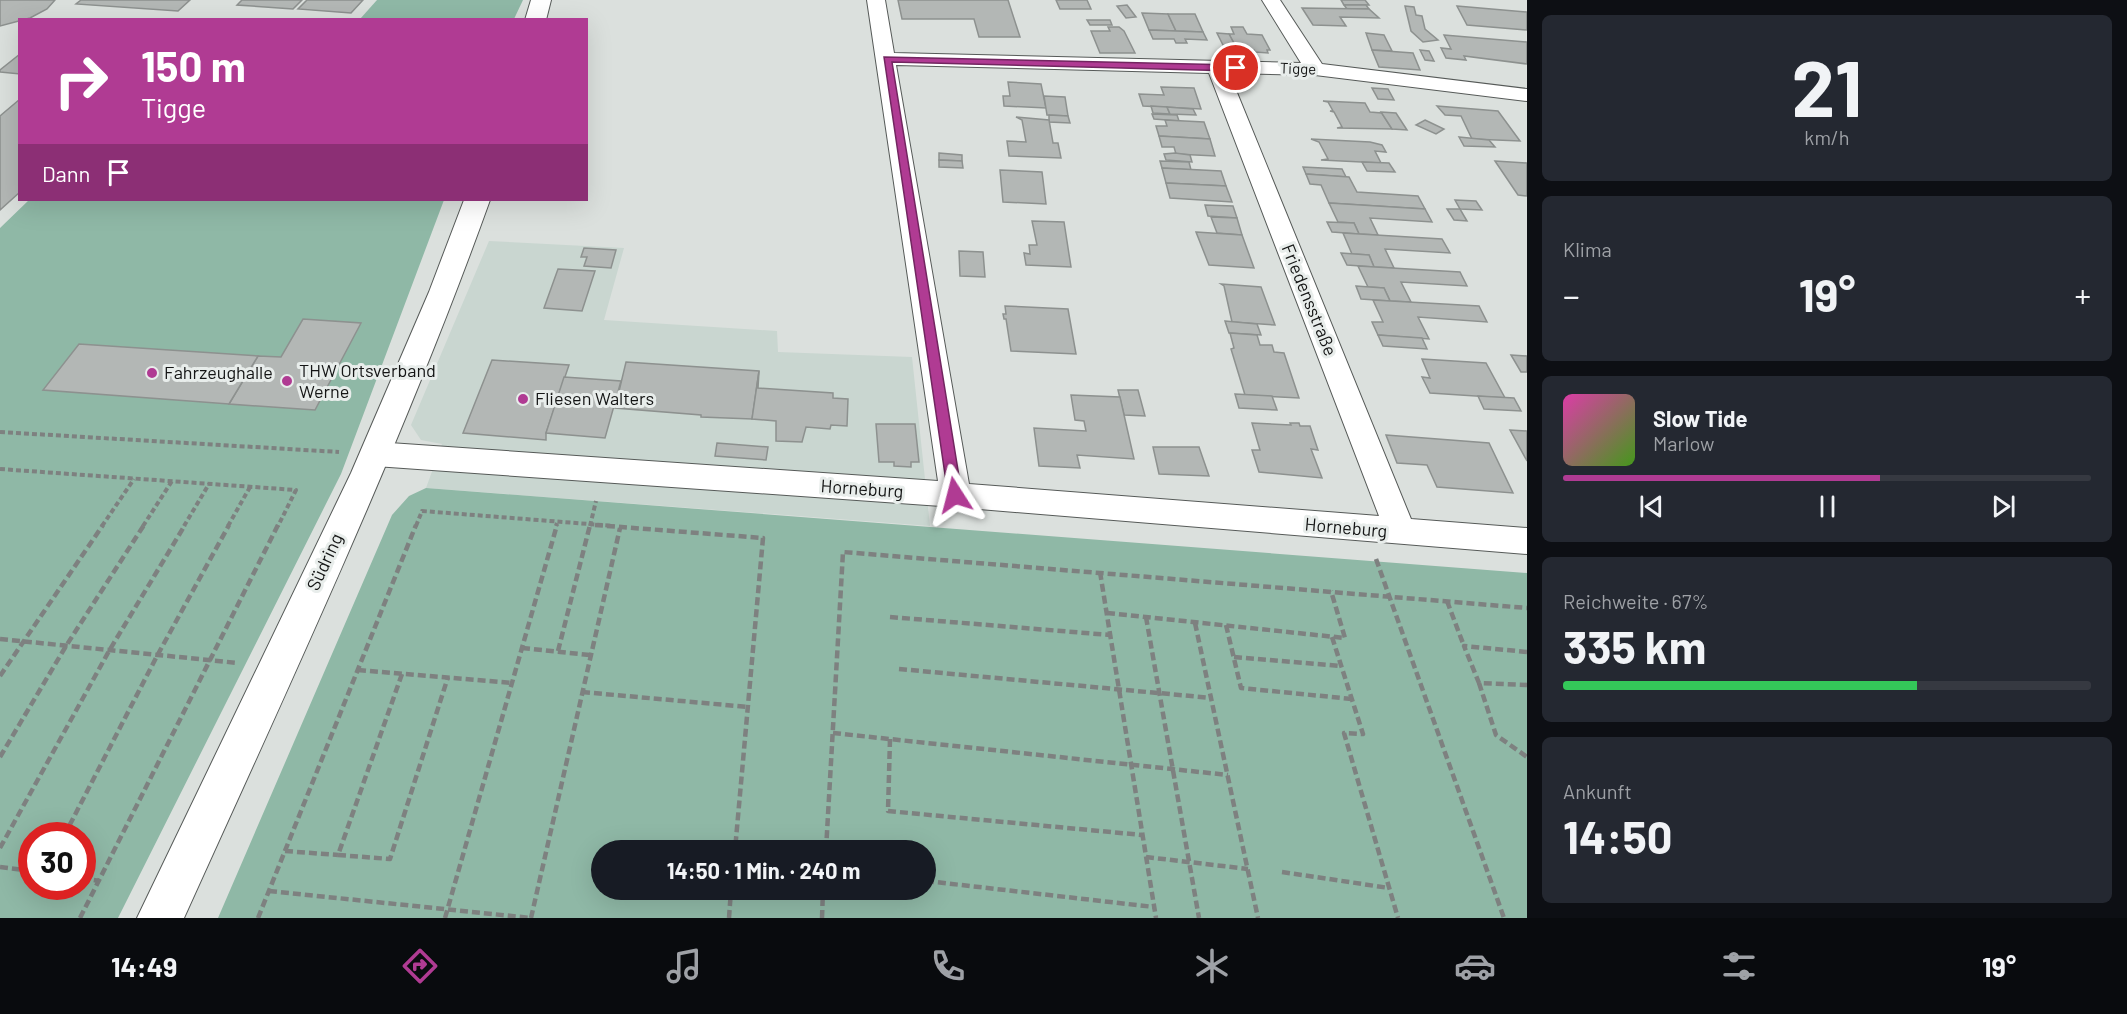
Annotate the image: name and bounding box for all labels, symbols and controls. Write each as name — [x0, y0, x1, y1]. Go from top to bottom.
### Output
text: 21 — [1792, 39, 1862, 133]
text: 150 m — [141, 40, 246, 90]
icon: right — [42, 42, 120, 120]
pin — [1210, 42, 1261, 93]
icon: arrive — [1219, 51, 1252, 84]
street label: Tigge — [1280, 58, 1316, 78]
text: Tigge — [141, 91, 206, 123]
text: km/h — [1804, 125, 1850, 149]
icon: arrive — [102, 156, 135, 189]
text: Dann — [42, 160, 90, 186]
text: Klima — [1563, 237, 1612, 261]
street label: Friedensstraße — [1277, 240, 1342, 359]
text: 19° — [1799, 267, 1855, 321]
text: − — [1563, 275, 1580, 315]
text: + — [2075, 275, 2091, 315]
place label: THW Ortsverband Werne — [299, 359, 436, 402]
place label: Fahrzeughalle — [164, 361, 273, 383]
marker: Fahrzeughalle — [145, 366, 159, 380]
marker: THW Ortsverband Werne — [280, 374, 294, 388]
place label: Fliesen Walters — [535, 387, 654, 409]
marker: Fliesen Walters — [516, 392, 530, 406]
text: Slow Tide — [1653, 405, 1748, 431]
text: Marlow — [1653, 431, 1714, 455]
position arrow — [923, 463, 987, 527]
street label: Horneburg — [820, 474, 904, 502]
icon: previous — [1635, 490, 1668, 523]
icon: pause — [1811, 490, 1844, 523]
icon: next — [1987, 490, 2020, 523]
street label: Horneburg — [1304, 512, 1388, 542]
street label: Südring — [301, 530, 347, 594]
text: Reichweite · 67% — [1563, 589, 1708, 613]
text: 335 km — [1563, 619, 1706, 673]
text: Ankunft — [1563, 779, 1632, 803]
text: 14:50 — [1563, 809, 1672, 863]
speed limit sign: 30 — [18, 822, 96, 900]
text: 14:50 · 1 Min. · 240 m — [667, 857, 860, 883]
icon: directions — [399, 945, 441, 987]
icon: music — [663, 945, 705, 987]
icon: phone — [927, 945, 969, 987]
icon: climate — [1191, 945, 1233, 987]
icon: car — [1454, 945, 1496, 987]
icon: filters — [1718, 945, 1760, 987]
text: 14:49 — [111, 950, 177, 982]
text: 19° — [1982, 950, 2016, 982]

